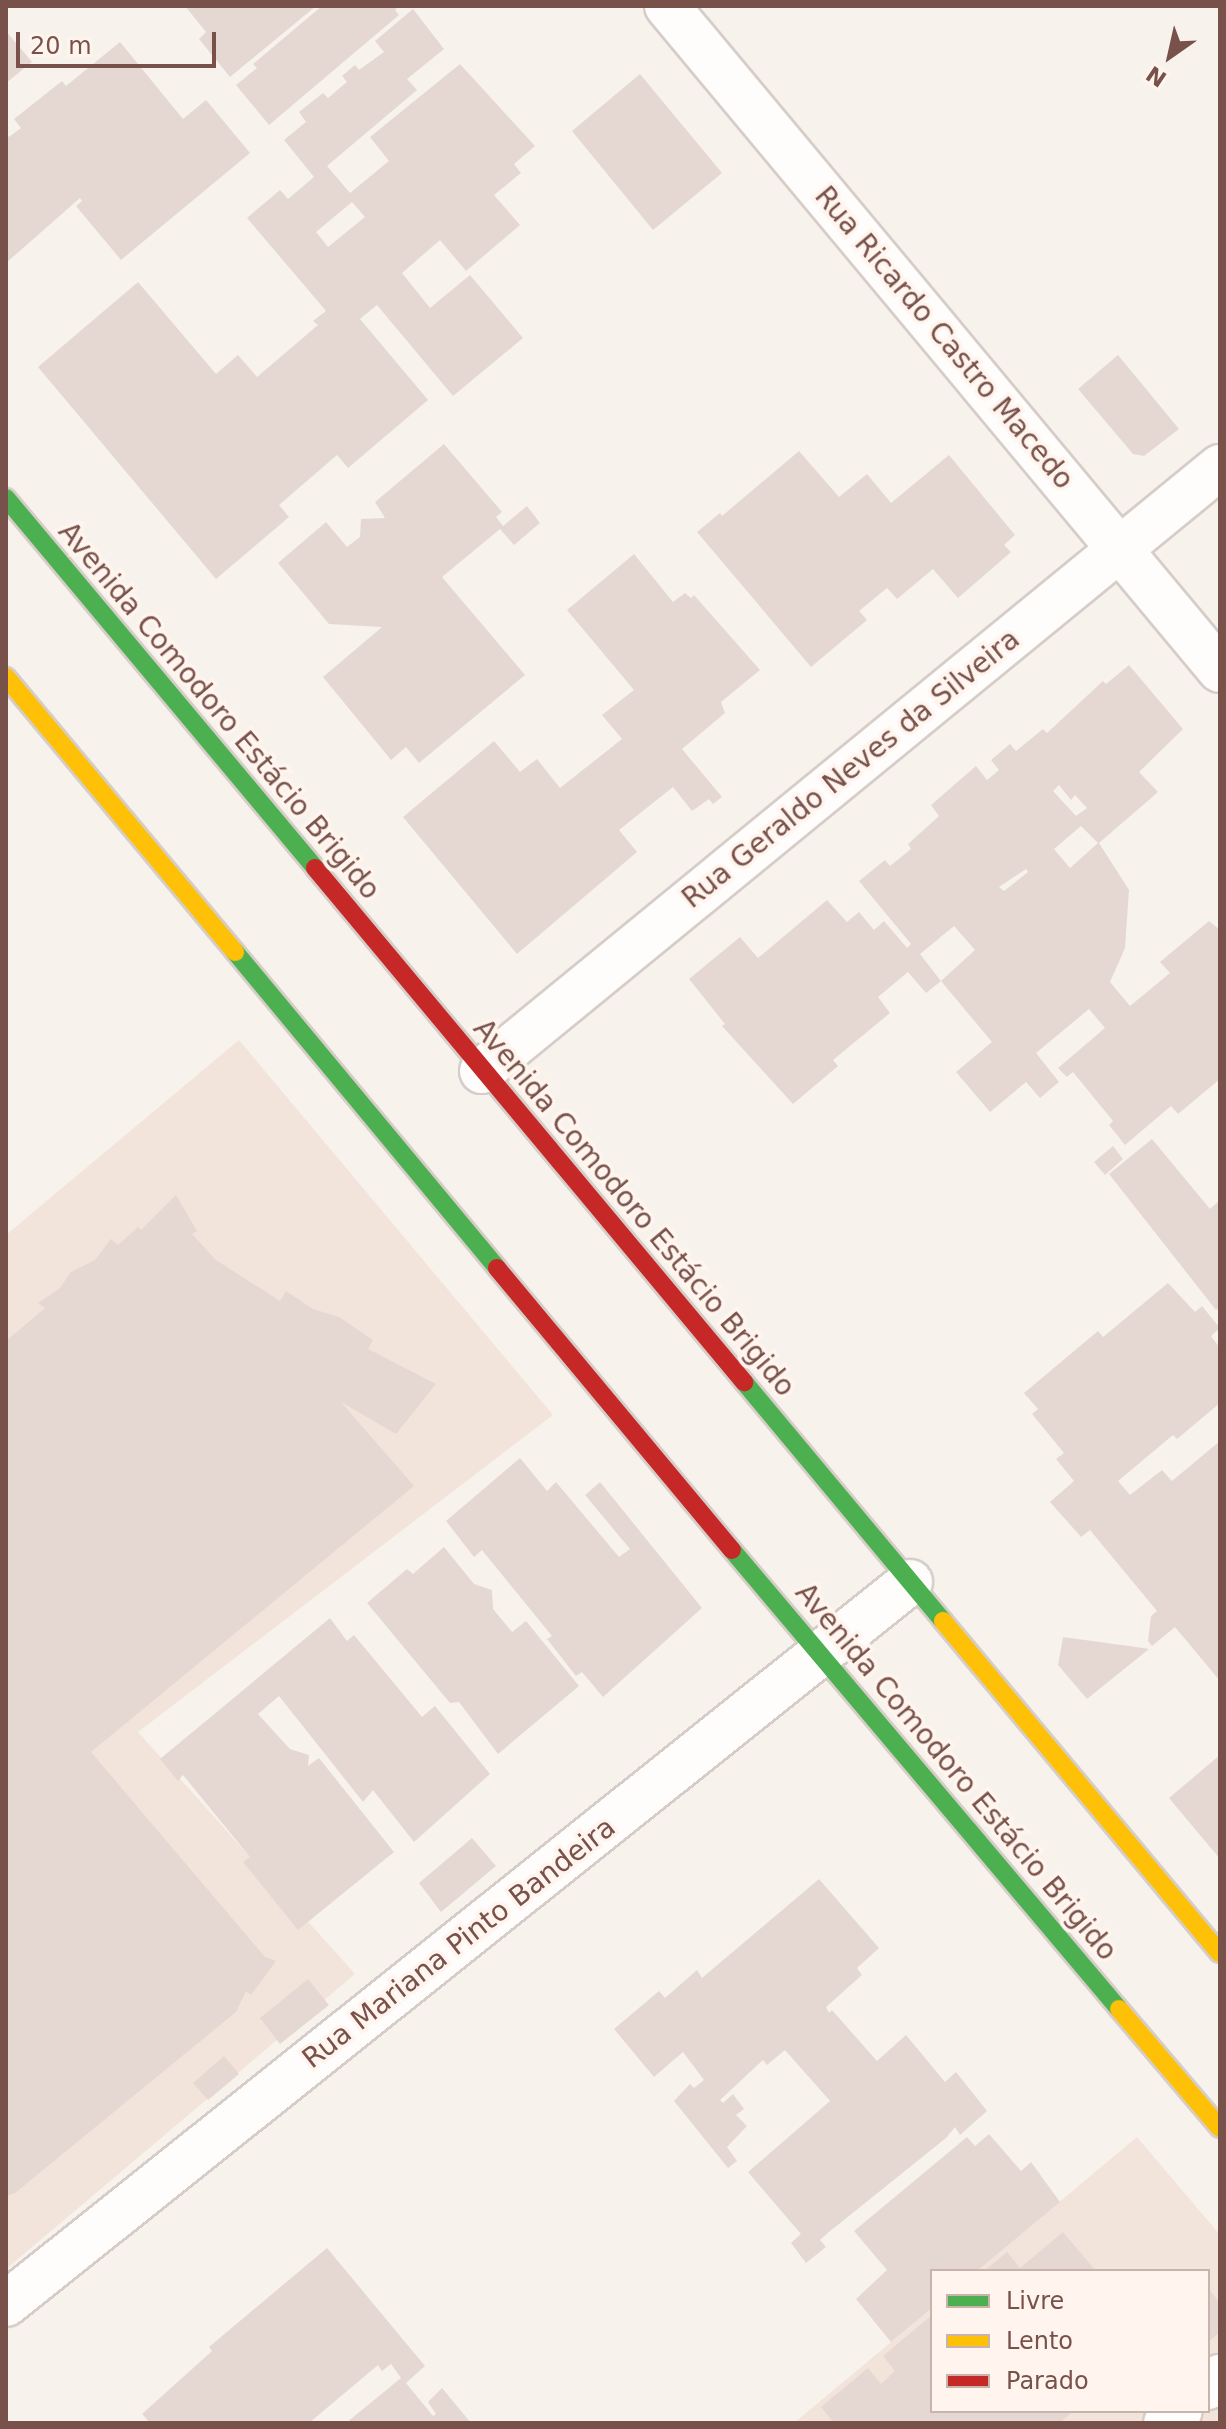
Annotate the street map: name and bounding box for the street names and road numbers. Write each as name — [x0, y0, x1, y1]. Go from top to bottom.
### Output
street label: Rua Ricardo Castro Macedo — [808, 180, 1080, 496]
street label: Avenida Comodoro Estácio Brigido — [51, 516, 387, 906]
street label: Rua Geraldo Neves da Silveira — [676, 623, 1026, 915]
street label: Avenida Comodoro Estácio Brigido — [466, 1013, 802, 1403]
street label: Avenida Comodoro Estácio Brigido — [788, 1577, 1124, 1967]
street label: Rua Mariana Pinto Bandeira — [296, 1810, 622, 2076]

